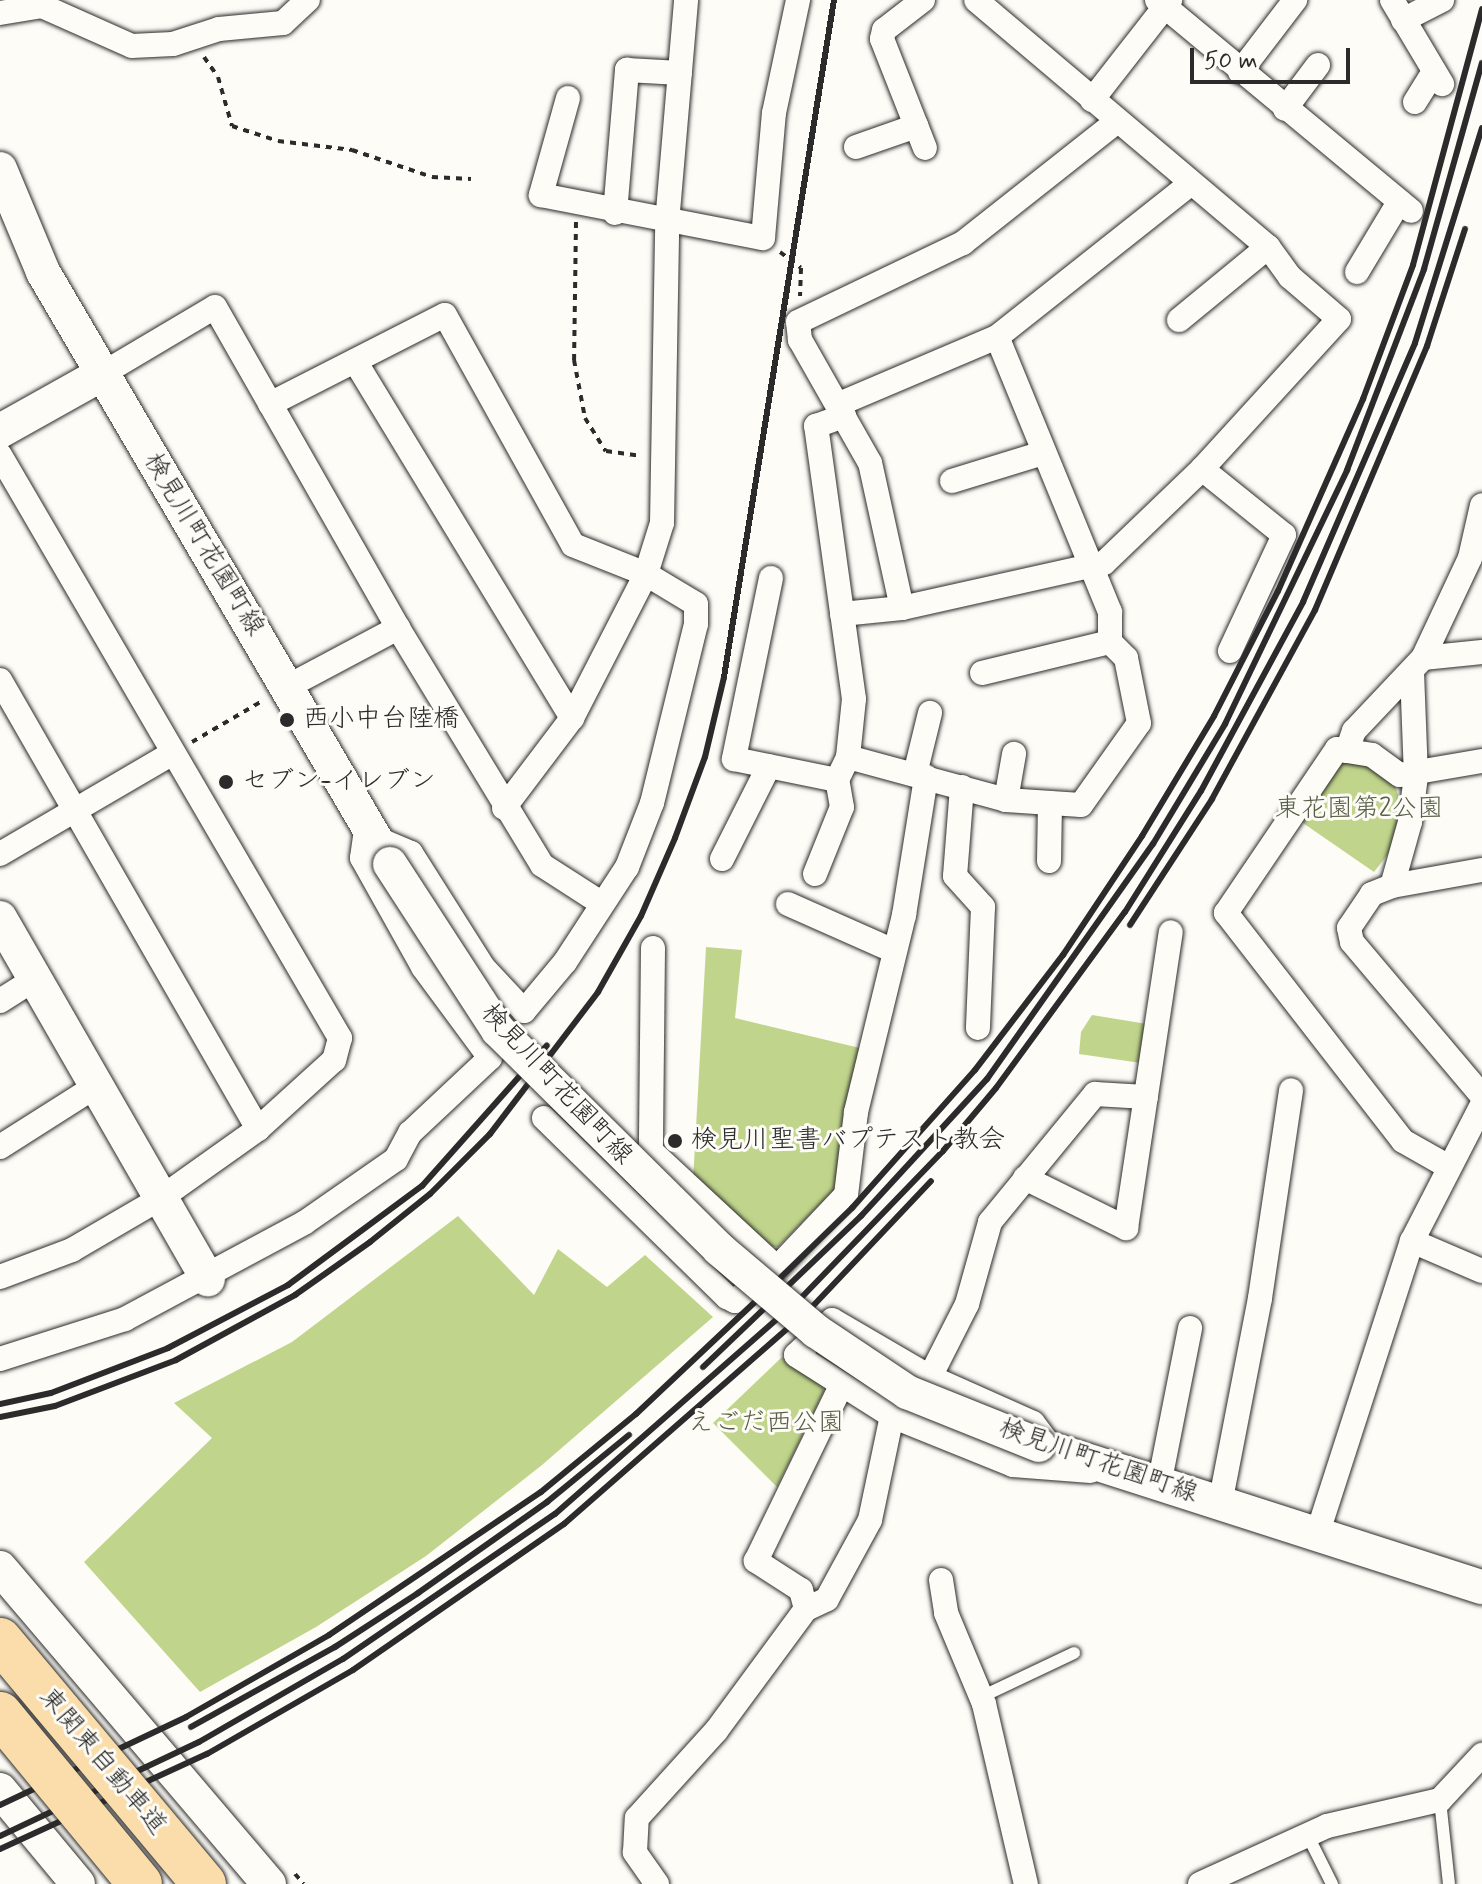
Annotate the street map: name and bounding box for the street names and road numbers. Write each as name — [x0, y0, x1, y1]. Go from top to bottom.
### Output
street label: 検見川町花園町線 — [136, 448, 270, 642]
street label: 検見川町花園町線 — [474, 998, 638, 1172]
street label: 検見川町花園町線 — [995, 1413, 1201, 1511]
street label: 東関東自動車道 — [32, 1682, 172, 1842]

